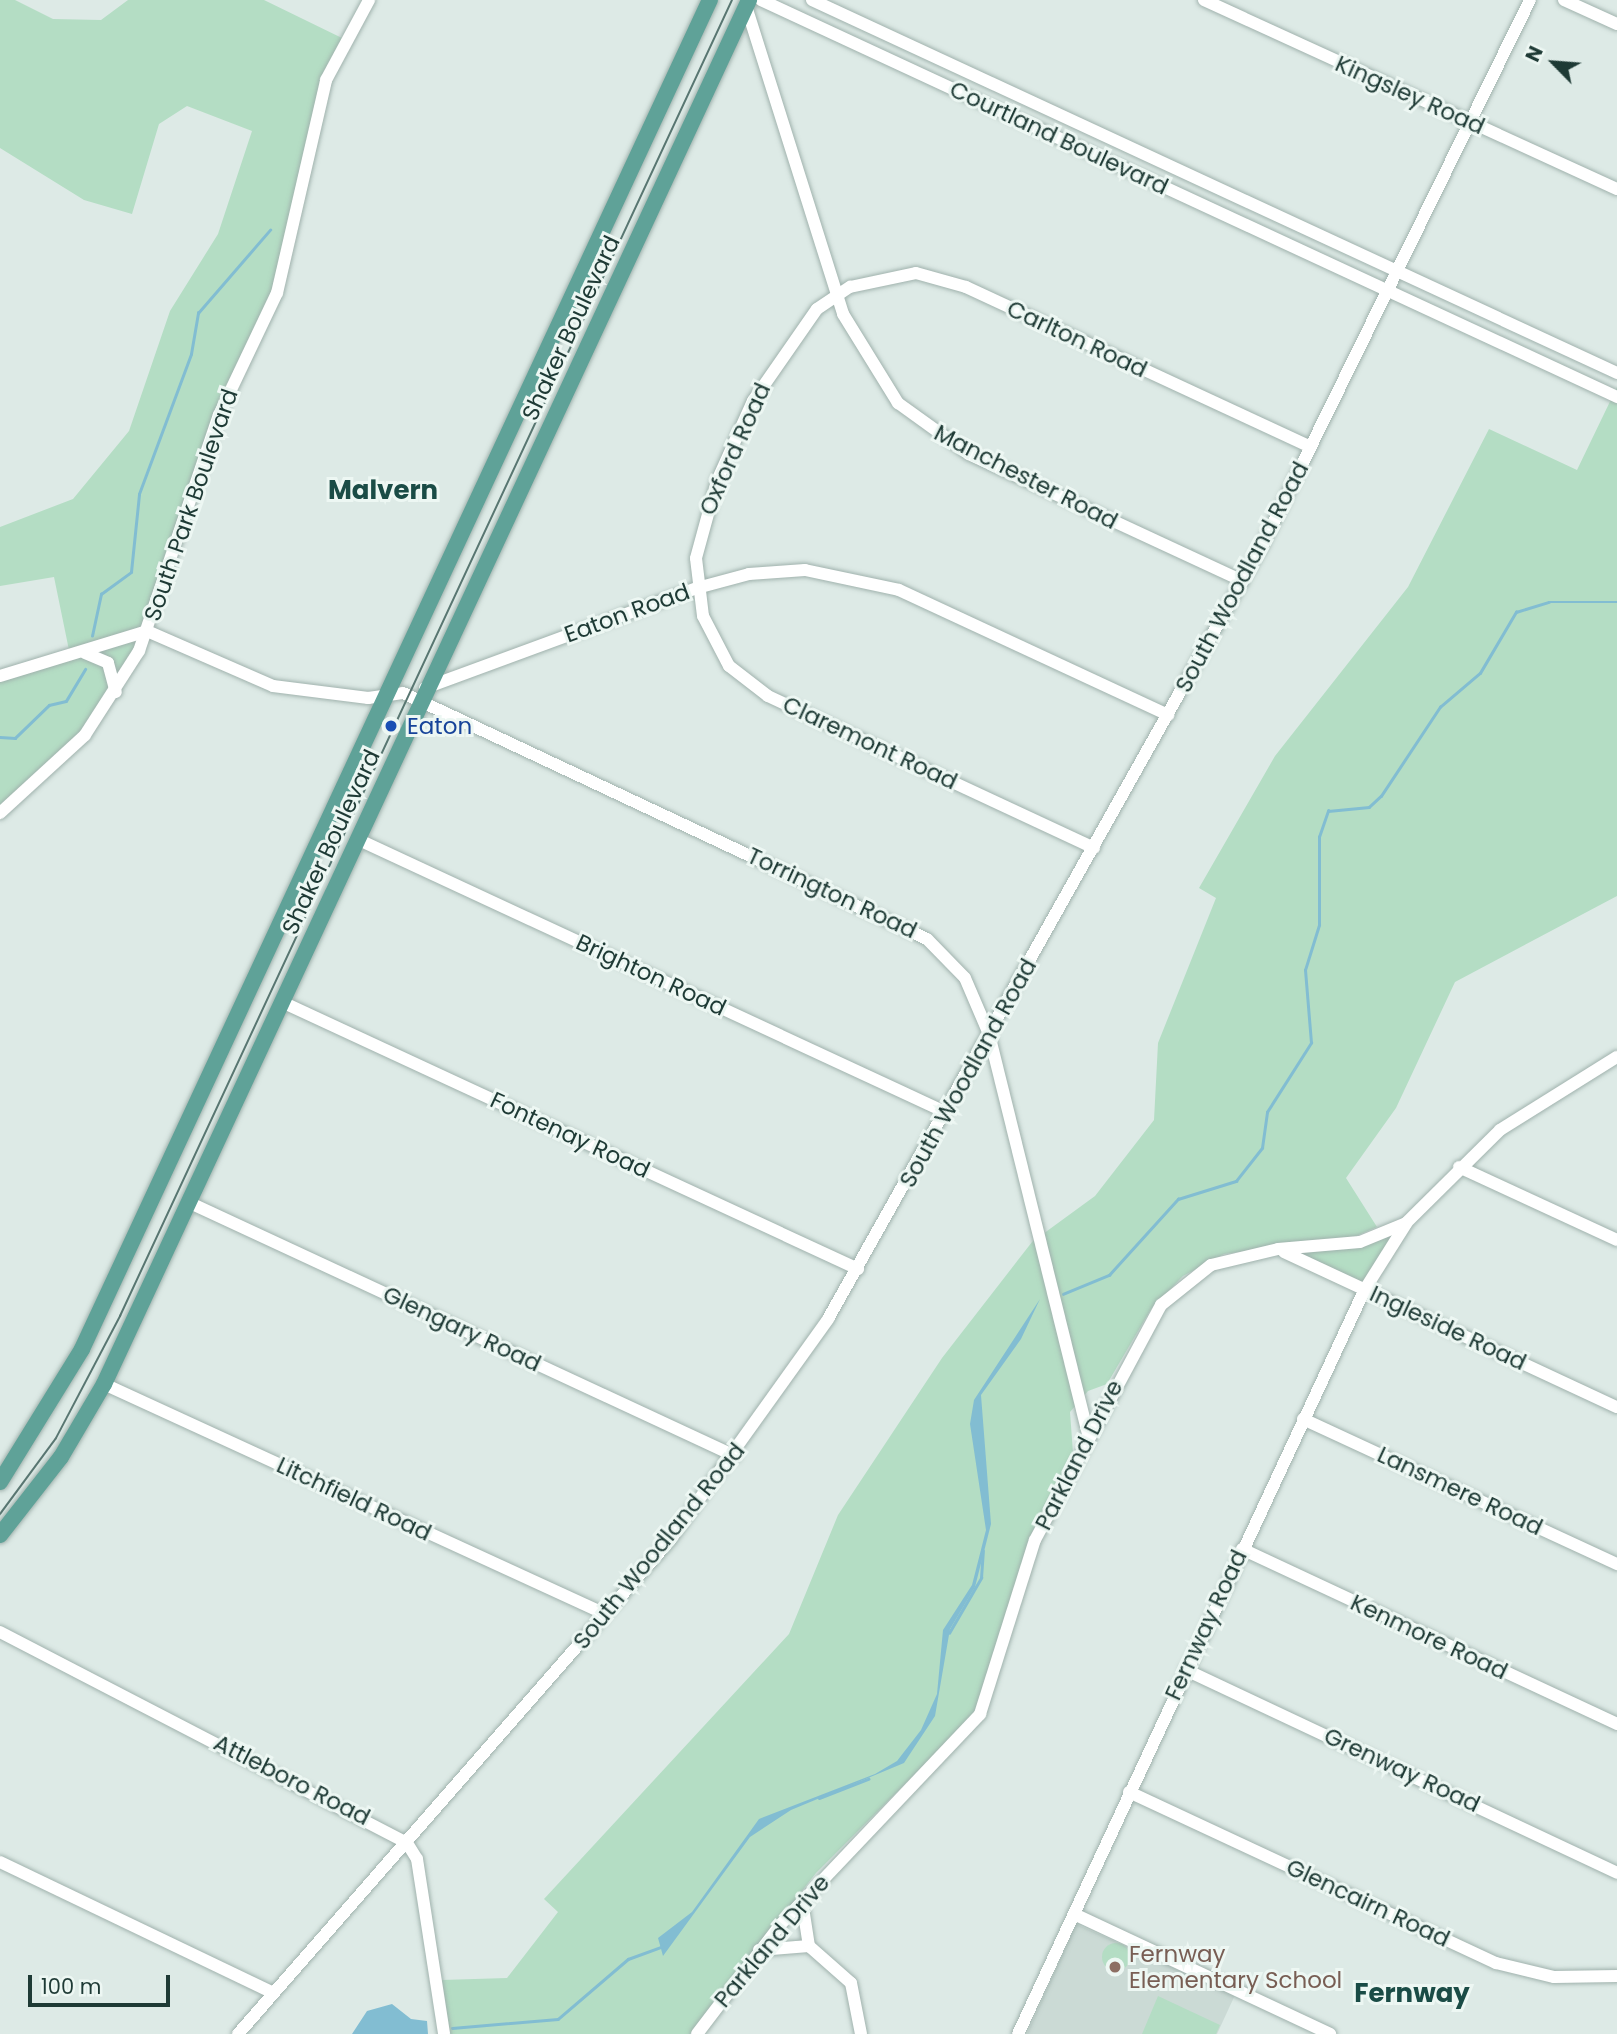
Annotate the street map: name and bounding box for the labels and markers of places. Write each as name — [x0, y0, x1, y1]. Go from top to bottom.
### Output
place label: Eaton — [407, 712, 472, 740]
marker: Eaton — [381, 716, 401, 736]
place label: Fernway Elementary School — [1129, 1940, 1342, 1994]
marker: Fernway Elementary School — [1107, 1959, 1123, 1975]

